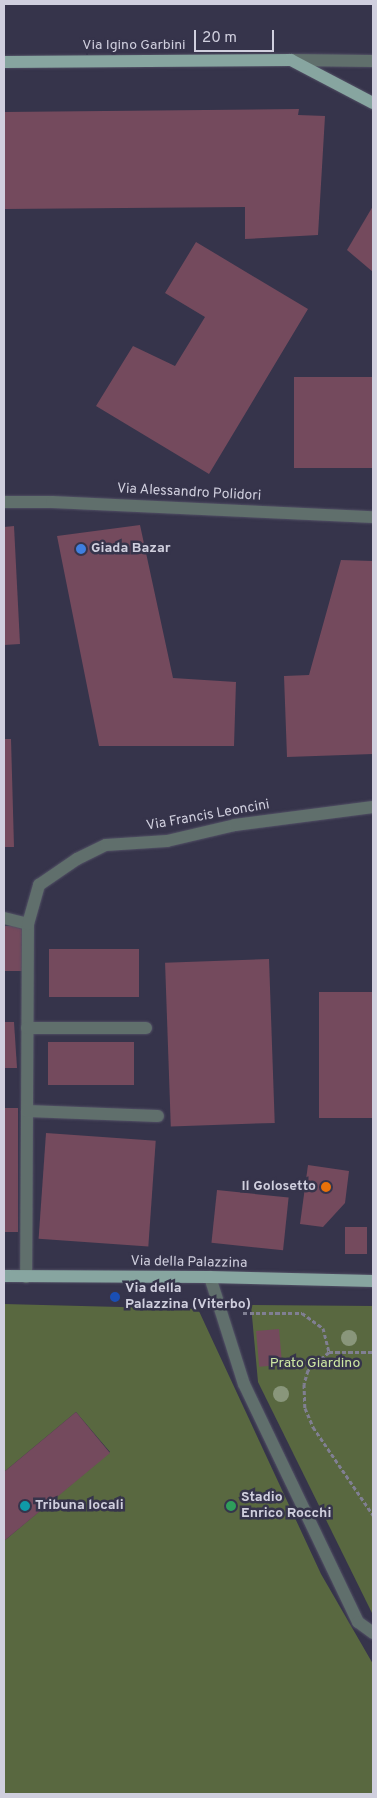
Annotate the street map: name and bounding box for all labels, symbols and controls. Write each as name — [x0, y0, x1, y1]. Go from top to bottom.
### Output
scale bar — [197, 20, 277, 52]
text: 20 m — [202, 29, 237, 48]
street label: Via Igino Garbini — [82, 38, 186, 54]
street label: Via Alessandro Polidori — [116, 481, 262, 505]
place label: Giada Bazar — [91, 541, 171, 557]
marker: Giada Bazar — [75, 543, 87, 555]
street label: Via Francis Leoncini — [145, 797, 271, 835]
place label: Il Golosetto — [241, 1179, 316, 1195]
marker: Il Golosetto — [320, 1181, 332, 1193]
street label: Via della Palazzina — [131, 1254, 247, 1272]
place label: Via della Palazzina (Viterbo) — [125, 1281, 251, 1314]
marker: Via della Palazzina (Viterbo) — [109, 1291, 121, 1303]
park label: Prato Giardino — [270, 1356, 360, 1372]
place label: Stadio Enrico Rocchi — [241, 1490, 331, 1522]
place label: Tribuna locali — [35, 1498, 124, 1514]
marker: Tribuna locali — [19, 1500, 31, 1512]
marker: Stadio Enrico Rocchi — [225, 1500, 237, 1512]

